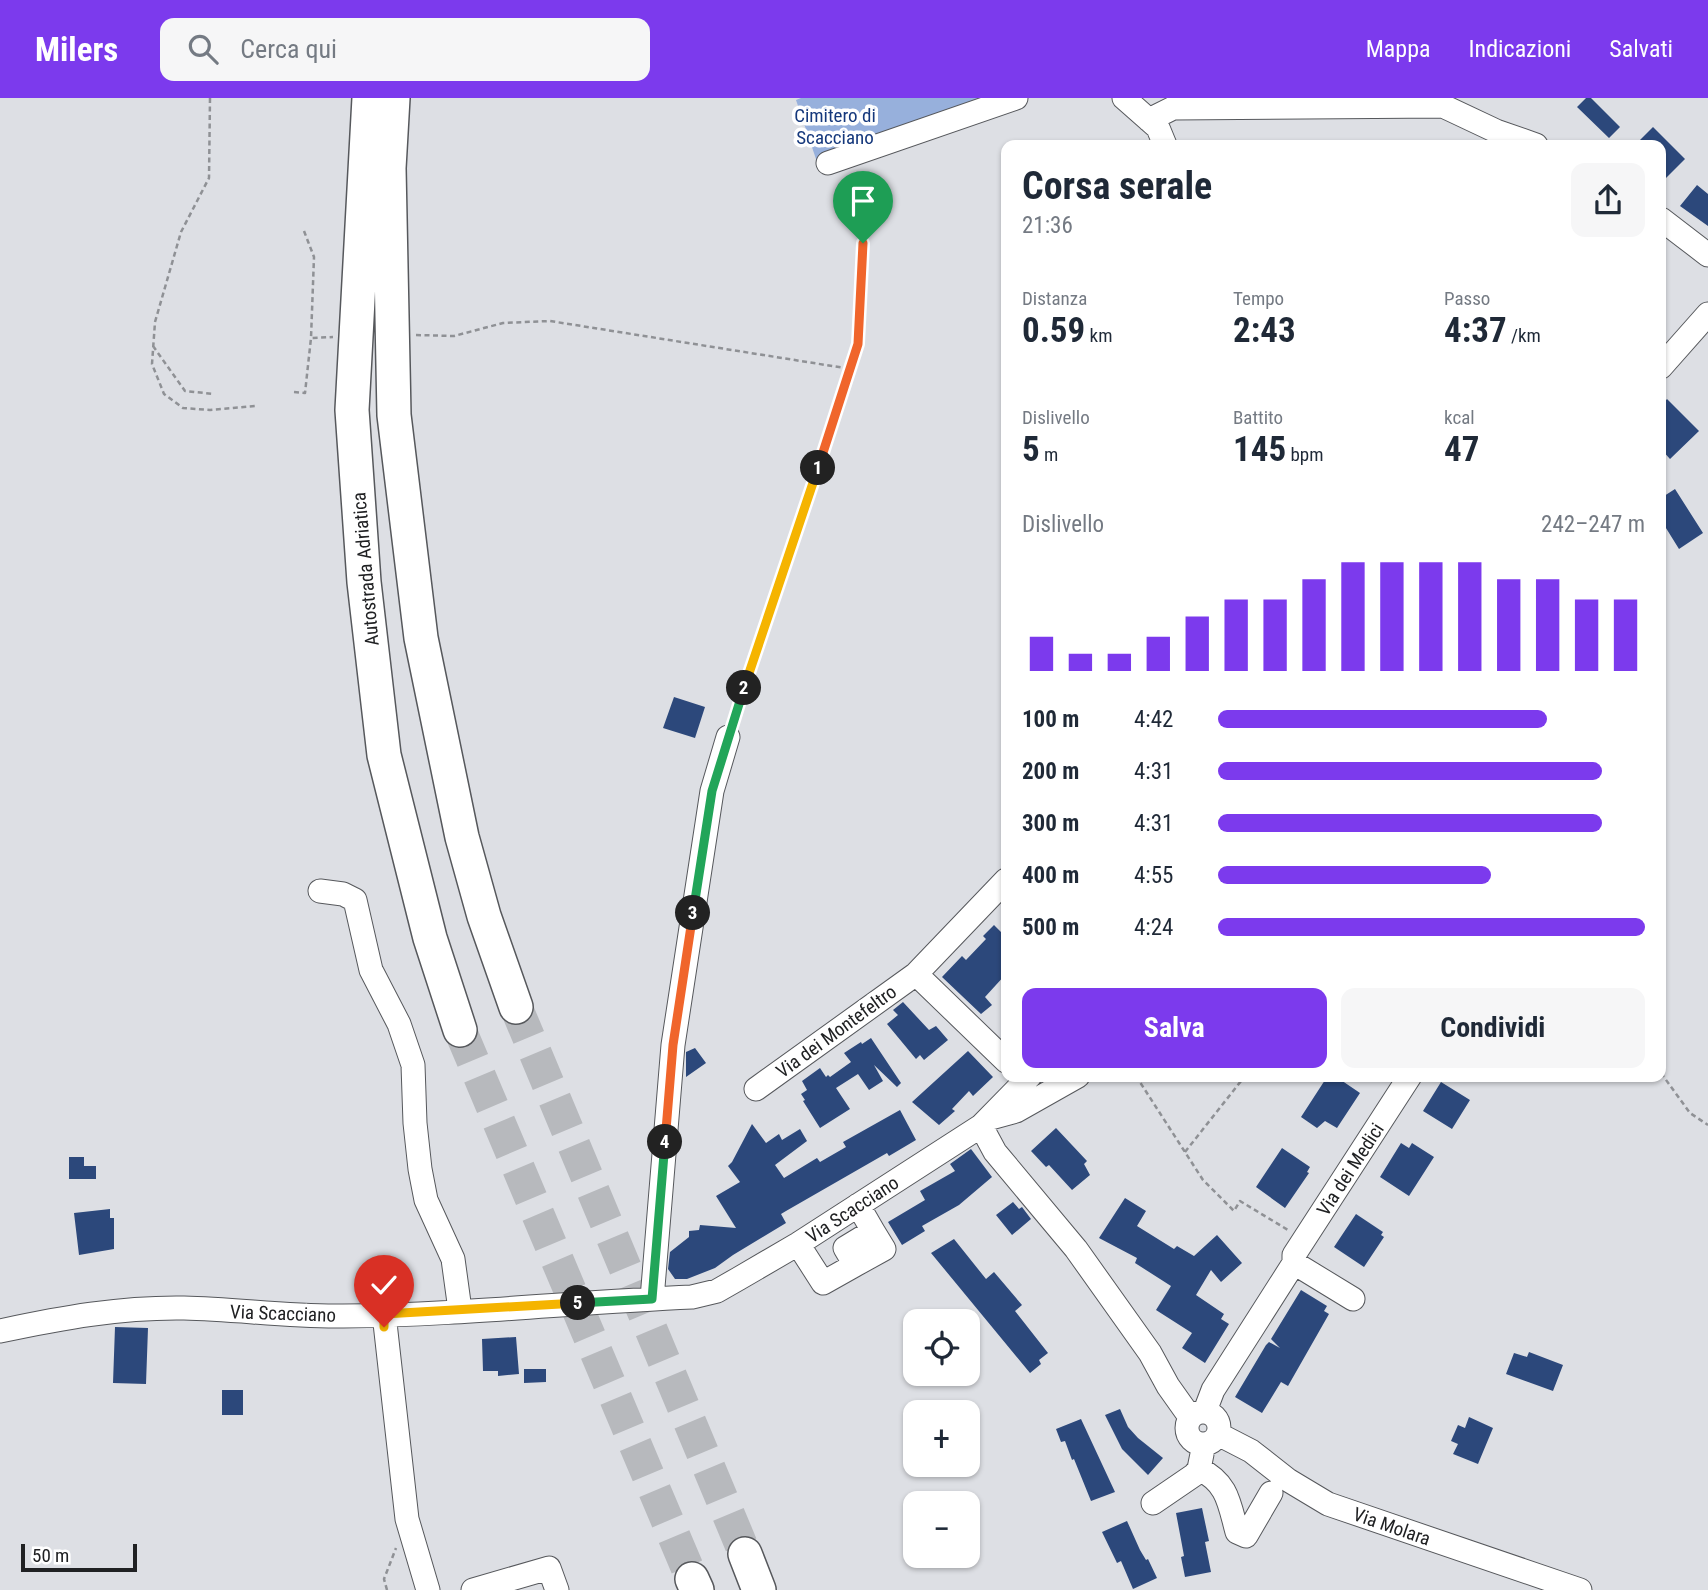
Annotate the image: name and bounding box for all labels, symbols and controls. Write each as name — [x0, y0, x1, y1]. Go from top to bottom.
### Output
search box — [160, 18, 650, 81]
text: Milers — [35, 30, 118, 69]
icon: search — [184, 30, 222, 68]
text: Cerca qui — [240, 34, 337, 64]
text: Mappa — [1366, 35, 1431, 63]
text: Indicazioni — [1469, 35, 1571, 63]
text: Salvati — [1609, 35, 1673, 63]
park label: Cimitero di Scacciano — [794, 104, 876, 149]
button: share — [1571, 163, 1645, 237]
text: Corsa serale — [1022, 164, 1212, 208]
pin — [833, 171, 893, 243]
icon: arrive — [844, 182, 882, 220]
text: 21:36 — [1022, 212, 1073, 239]
text: Distanza — [1022, 287, 1087, 310]
text: Tempo — [1233, 287, 1284, 310]
text: Passo — [1444, 287, 1490, 310]
text: 0.59 — [1022, 310, 1085, 351]
text: 2:43 — [1233, 310, 1296, 351]
text: 4:37 — [1444, 310, 1507, 351]
text: km — [1085, 324, 1112, 347]
text: /km — [1507, 324, 1541, 347]
text: Dislivello — [1022, 406, 1090, 429]
text: Battito — [1233, 406, 1283, 429]
text: kcal — [1444, 406, 1475, 429]
text: 5 — [1022, 429, 1040, 470]
text: 145 — [1233, 429, 1286, 470]
text: 47 — [1444, 429, 1479, 470]
text: m — [1040, 443, 1058, 466]
text: bpm — [1286, 443, 1323, 466]
pin: 1 — [800, 450, 836, 486]
text: 1 — [813, 456, 822, 479]
street label: Autostrada Adriatica — [347, 491, 384, 647]
text: Dislivello — [1022, 511, 1104, 538]
text: 242–247 m — [1541, 511, 1645, 538]
pin: 2 — [726, 670, 762, 706]
text: 2 — [739, 676, 748, 699]
text: 100 m — [1022, 706, 1079, 733]
text: 4:42 — [1134, 706, 1173, 733]
text: 200 m — [1022, 758, 1079, 785]
text: 4:31 — [1134, 758, 1173, 785]
text: 300 m — [1022, 810, 1079, 837]
text: 4:31 — [1134, 810, 1173, 837]
text: 400 m — [1022, 862, 1079, 889]
text: 4:55 — [1134, 862, 1173, 889]
pin: 3 — [676, 896, 710, 930]
text: 3 — [688, 901, 697, 924]
text: 500 m — [1022, 914, 1079, 941]
text: 4:24 — [1134, 914, 1173, 941]
street label: Via dei Montefeltro — [772, 980, 901, 1083]
button: Salva — [1022, 988, 1327, 1068]
button: Condividi — [1341, 988, 1645, 1068]
street label: Via dei Medici — [1312, 1119, 1389, 1220]
pin: 4 — [648, 1124, 682, 1160]
text: 4 — [660, 1130, 669, 1153]
street label: Via Scacciano — [802, 1171, 903, 1248]
pin — [354, 1255, 414, 1327]
icon: check — [365, 1266, 403, 1304]
pin: 5 — [560, 1286, 596, 1320]
text: 5 — [573, 1291, 582, 1314]
street label: Via Scacciano — [230, 1300, 336, 1327]
map controls — [903, 1309, 980, 1568]
button: locate — [903, 1309, 980, 1386]
button: + — [903, 1400, 980, 1477]
button: − — [903, 1491, 980, 1568]
street label: Via Molara — [1350, 1503, 1434, 1550]
scale bar — [21, 1541, 136, 1573]
text: 50 m — [32, 1544, 69, 1567]

